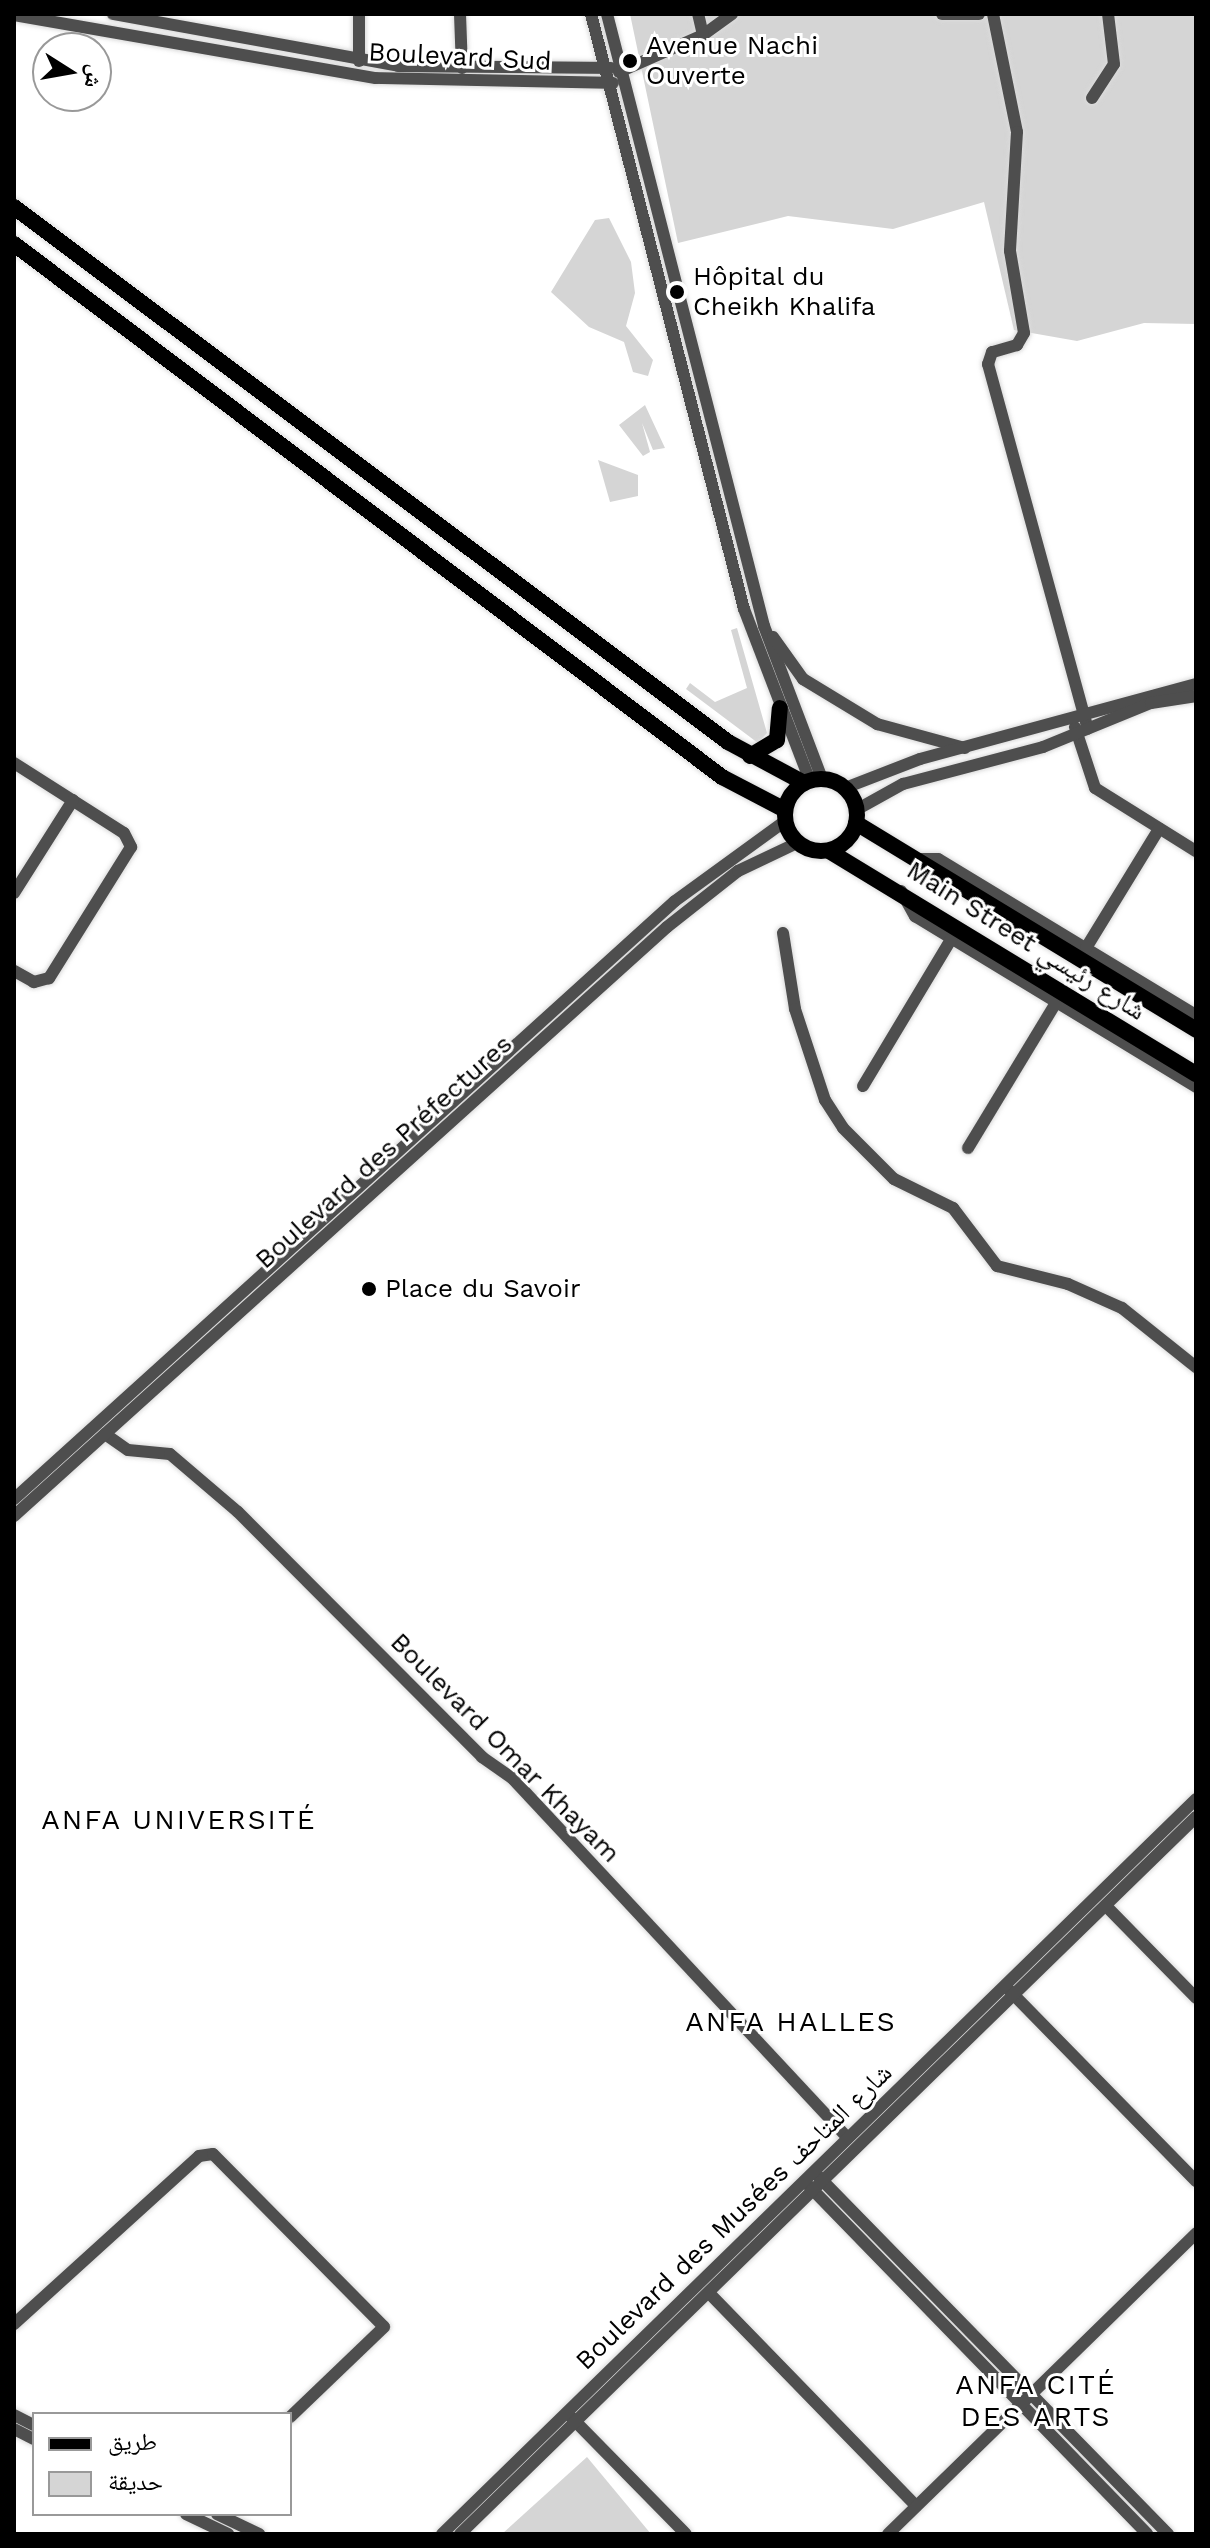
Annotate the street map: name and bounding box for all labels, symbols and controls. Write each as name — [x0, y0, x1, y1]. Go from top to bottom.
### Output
place label: Avenue Nachi Ouverte — [646, 30, 818, 92]
north arrow — [32, 32, 112, 112]
street label: Boulevard Sud — [368, 37, 552, 77]
marker: Avenue Nachi Ouverte — [621, 52, 639, 70]
text: ش — [80, 62, 109, 90]
place label: Hôpital du Cheikh Khalifa — [693, 261, 875, 322]
marker: Hôpital du Cheikh Khalifa — [668, 283, 686, 301]
street label: Main Street شارع رئيسي — [901, 855, 1151, 1027]
street label: Boulevard des Préfectures — [249, 1028, 519, 1276]
place label: Place du Savoir — [385, 1273, 580, 1305]
marker: Place du Savoir — [360, 1280, 378, 1298]
street label: Boulevard Omar Khayam — [384, 1627, 626, 1869]
district label: ANFA UNIVERSITÉ — [41, 1803, 317, 1837]
district label: ANFA HALLES — [685, 2005, 897, 2039]
street label: Boulevard des Musées شارع المتاحف — [570, 2057, 898, 2377]
district label: ANFA CITÉ DES ARTS — [955, 2368, 1117, 2434]
legend — [32, 2412, 292, 2516]
text: طريق — [108, 2428, 157, 2456]
text: حديقة — [108, 2468, 163, 2496]

